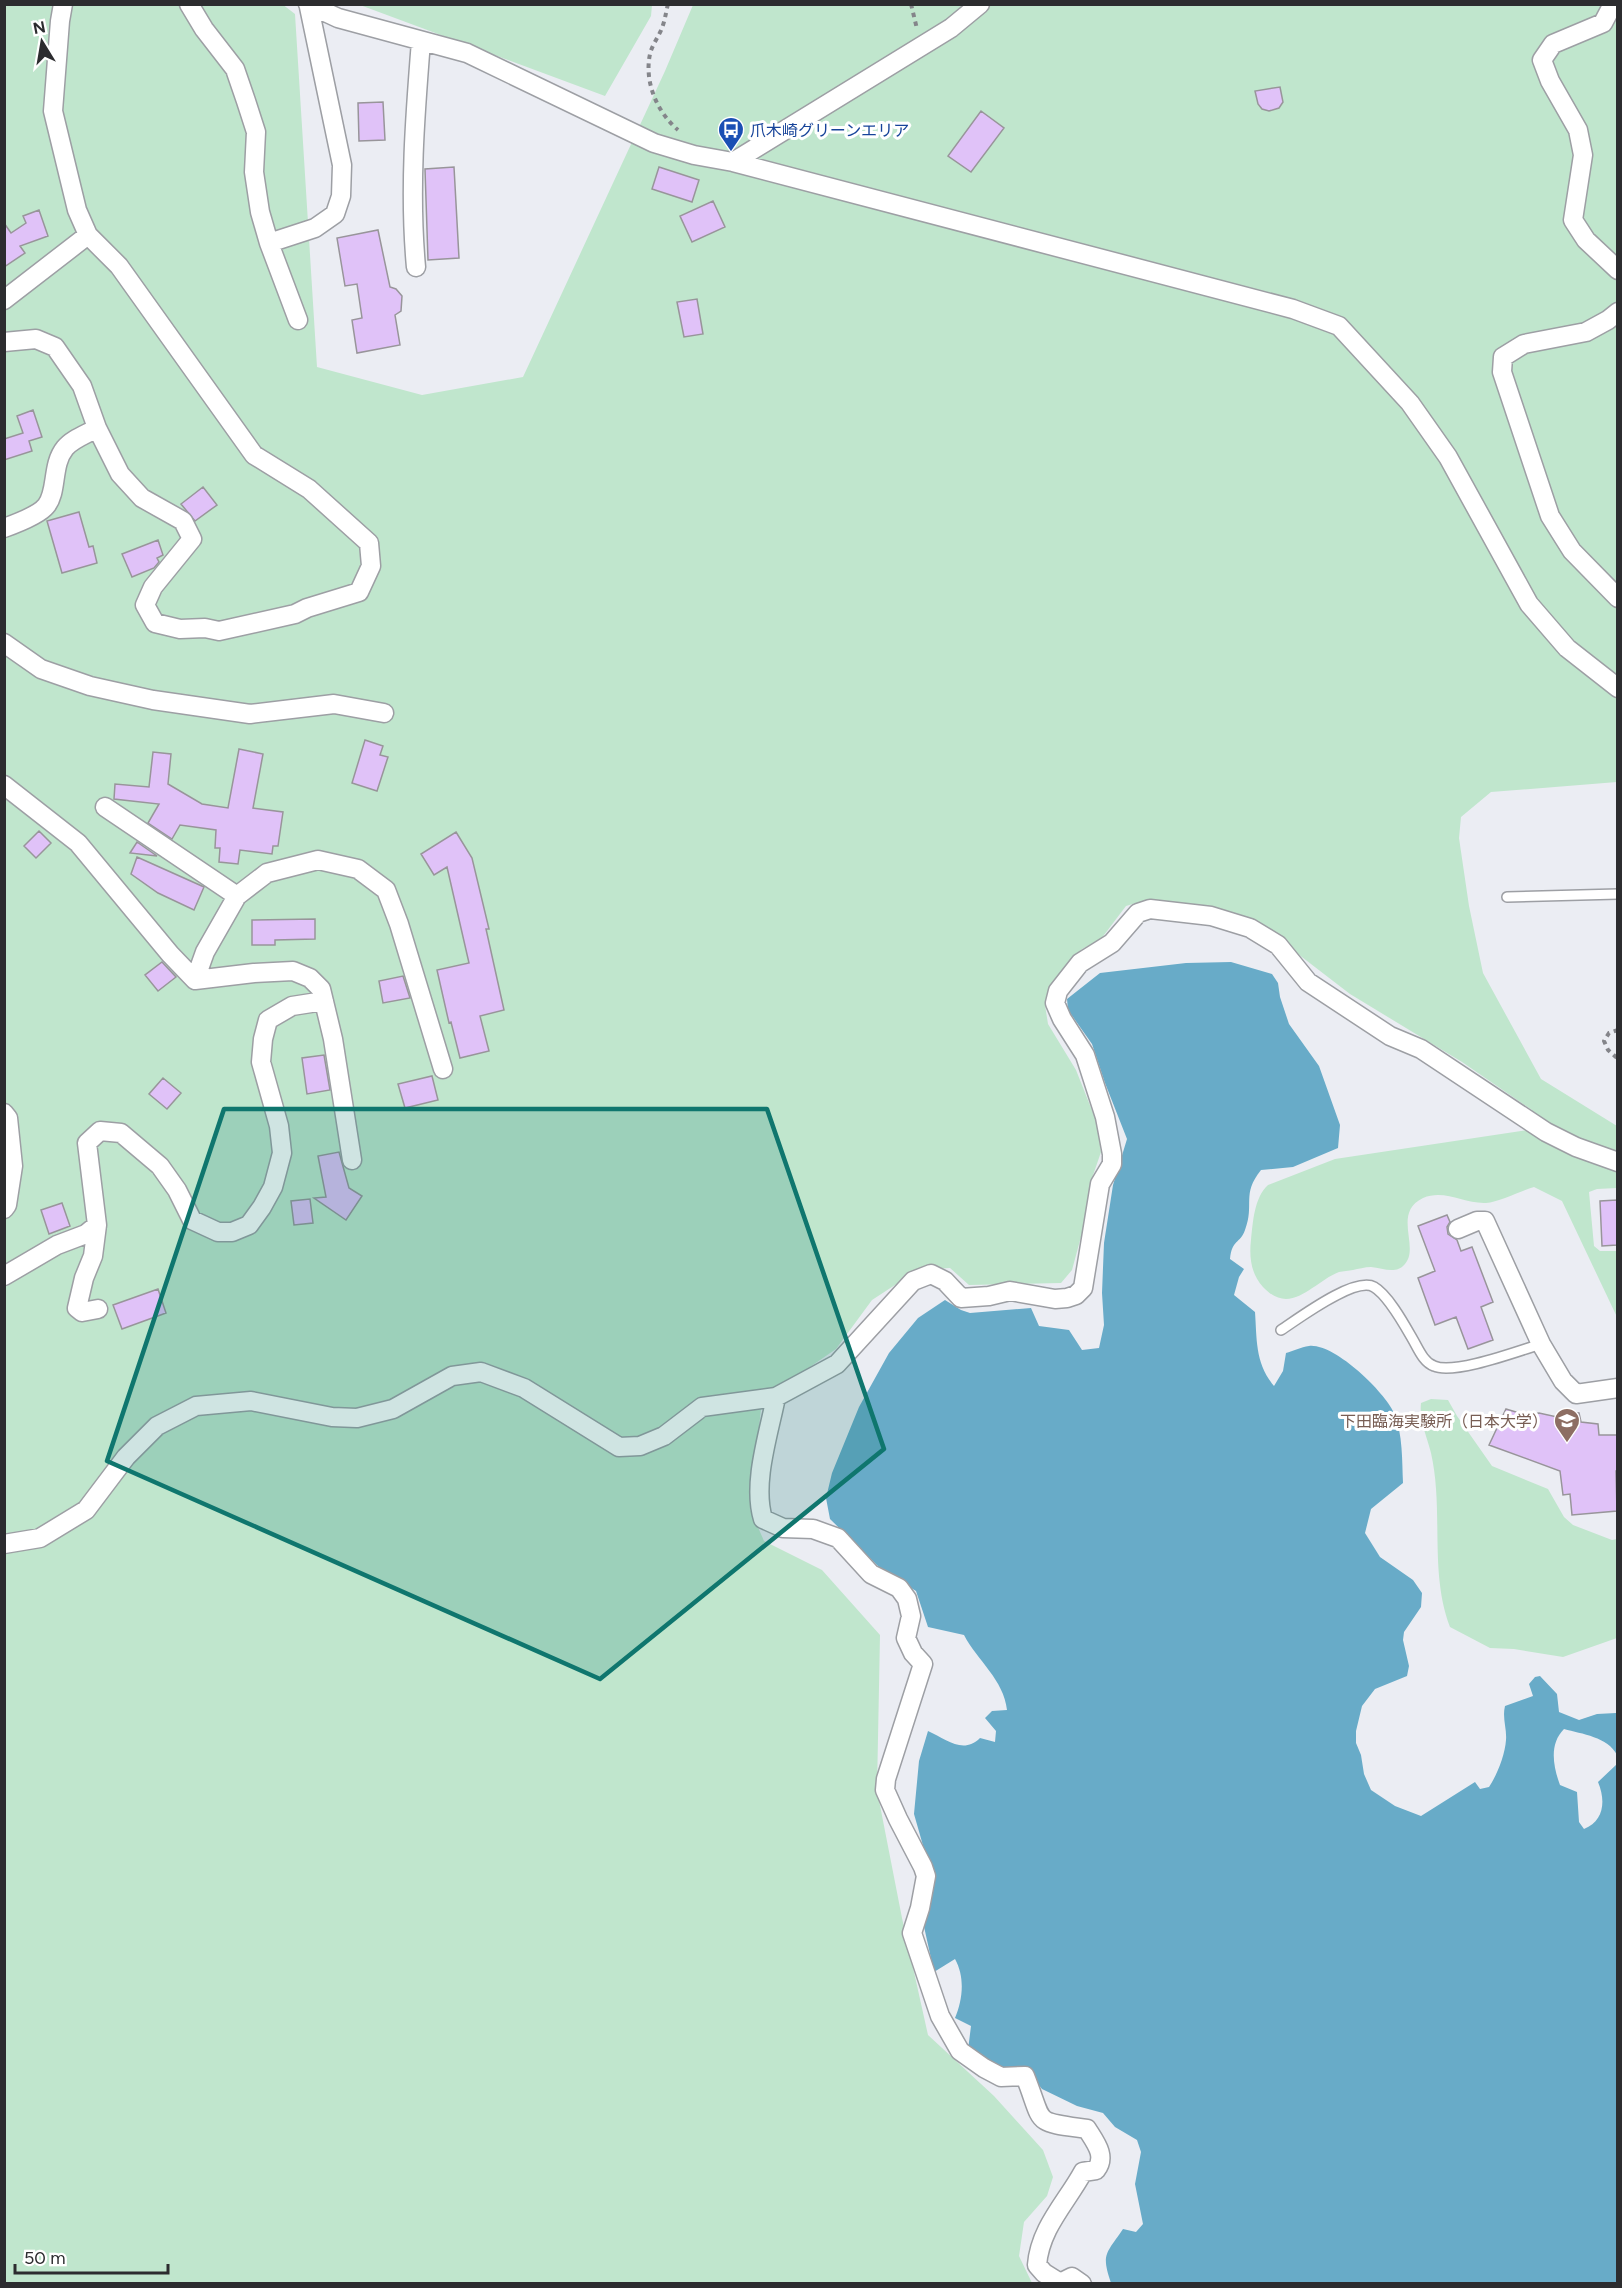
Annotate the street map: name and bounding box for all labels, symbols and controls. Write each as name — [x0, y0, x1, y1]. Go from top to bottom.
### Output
north arrow — [12, 12, 72, 72]
text: N — [31, 17, 47, 38]
bus stop icon: 爪木崎グリーンエリア — [716, 115, 746, 153]
place label: 爪木崎グリーンエリア — [750, 121, 909, 140]
school or university icon: 下田臨海実験所（日本大学） — [1552, 1406, 1582, 1444]
place label: 下田臨海実験所（日本大学） — [1340, 1412, 1548, 1431]
scale bar — [15, 2237, 168, 2275]
text: 50 m — [24, 2247, 66, 2269]

